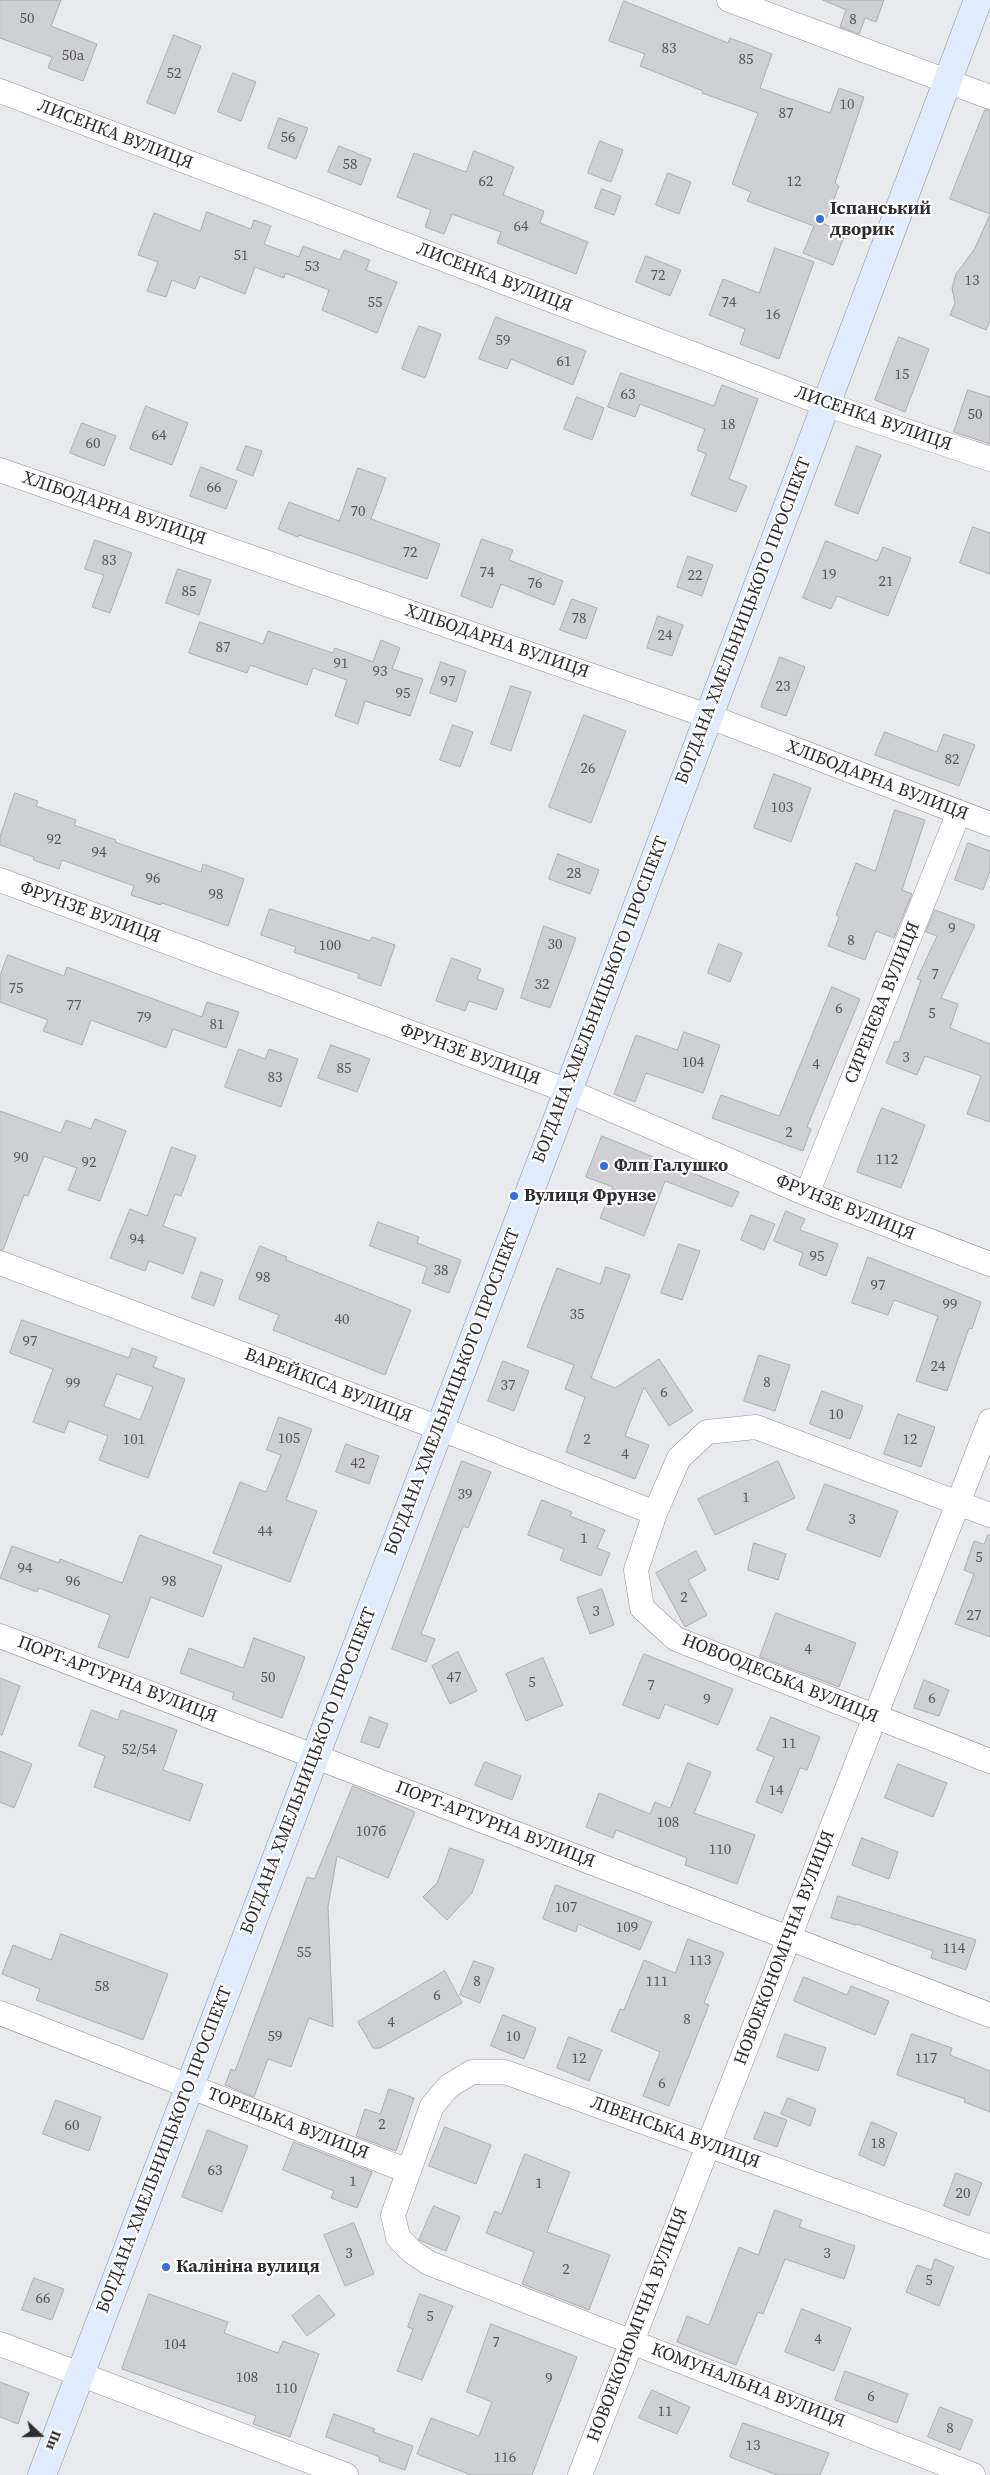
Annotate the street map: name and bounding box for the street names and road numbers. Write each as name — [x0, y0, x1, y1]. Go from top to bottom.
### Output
street label: ЛИСЕНКА ВУЛИЦЯ — [34, 95, 196, 175]
street label: ЛИСЕНКА ВУЛИЦЯ — [413, 238, 575, 318]
street label: ЛИСЕНКА ВУЛИЦЯ — [792, 382, 954, 456]
street label: БОГДАНА ХМЕЛЬНИЦЬКОГО ПРОСПЕКТ — [671, 454, 817, 788]
street label: ХЛІБОДАРНА ВУЛИЦЯ — [19, 467, 209, 551]
street label: ХЛІБОДАРНА ВУЛИЦЯ — [402, 600, 592, 684]
street label: ХЛІБОДАРНА ВУЛИЦЯ — [783, 736, 971, 826]
street label: БОГДАНА ХМЕЛЬНИЦЬКОГО ПРОСПЕКТ — [528, 833, 674, 1167]
street label: ФРУНЗЕ ВУЛИЦЯ — [17, 878, 163, 948]
street label: СИРЕНЄВА ВУЛИЦЯ — [841, 919, 925, 1087]
street label: ФРУНЗЕ ВУЛИЦЯ — [397, 1020, 543, 1090]
street label: ФРУНЗЕ ВУЛИЦЯ — [772, 1170, 918, 1246]
street label: БОГДАНА ХМЕЛЬНИЦЬКОГО ПРОСПЕКТ — [380, 1225, 526, 1559]
street label: ВАРЕЙКІСА ВУЛИЦЯ — [241, 1344, 415, 1428]
street label: БОГДАНА ХМЕЛЬНИЦЬКОГО ПРОСПЕКТ — [236, 1604, 382, 1938]
street label: НОВООДЕСЬКА ВУЛИЦЯ — [679, 1630, 881, 1728]
street label: ПОРТ-АРТУРНА ВУЛИЦЯ — [14, 1632, 220, 1728]
street label: ПОРТ-АРТУРНА ВУЛИЦЯ — [392, 1777, 598, 1873]
street label: НОВОЕКОНОМІЧНА ВУЛИЦЯ — [730, 1828, 840, 2068]
street label: БОГДАНА ХМЕЛЬНИЦЬКОГО ПРОСПЕКТ — [92, 1983, 238, 2317]
street label: ТОРЕЦЬКА ВУЛИЦЯ — [204, 2083, 372, 2165]
street label: ЛІВЕНСЬКА ВУЛИЦЯ — [587, 2092, 763, 2174]
street label: НОВОЕКОНОМІЧНА ВУЛИЦЯ — [583, 2205, 693, 2445]
street label: КОМУНАЛЬНА ВУЛИЦЯ — [648, 2339, 848, 2433]

